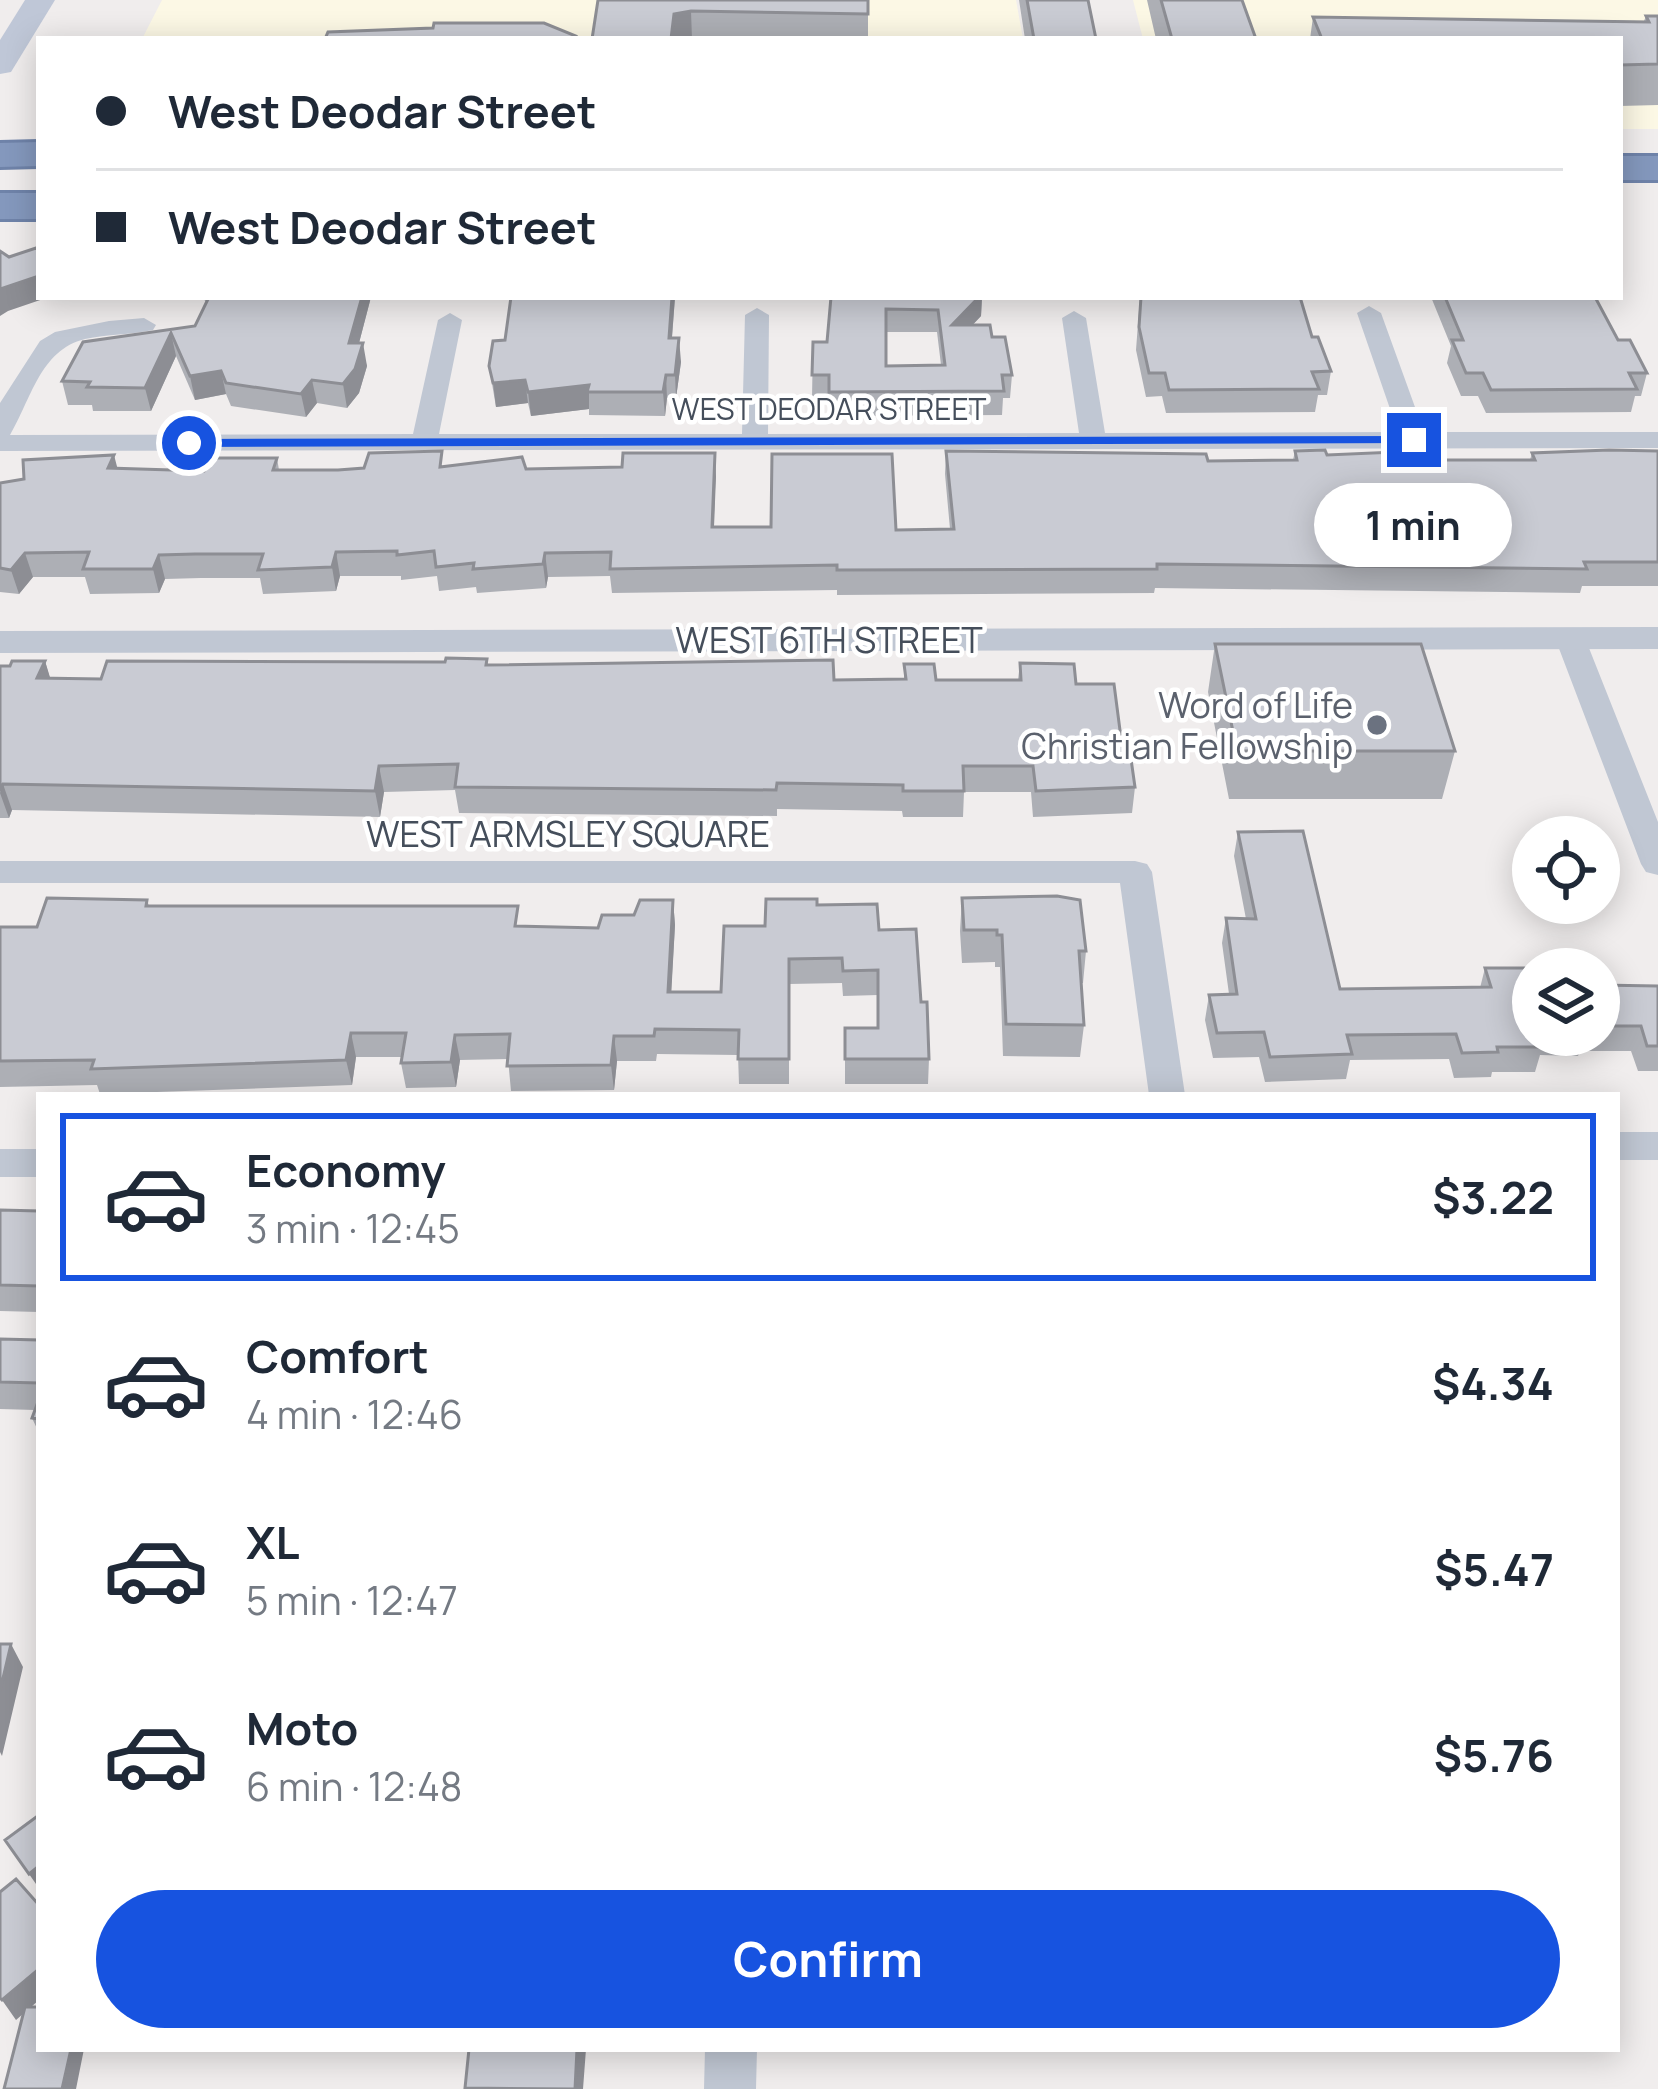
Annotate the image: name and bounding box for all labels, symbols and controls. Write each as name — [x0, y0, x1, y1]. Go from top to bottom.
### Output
text: West Deodar Street — [168, 80, 596, 142]
text: West Deodar Street — [168, 196, 596, 258]
street label: WEST DEODAR STREET — [672, 388, 986, 429]
route end — [1387, 413, 1441, 467]
route start — [162, 416, 216, 470]
callout: 1 min — [1315, 482, 1513, 566]
text: 1 min — [1365, 498, 1461, 552]
street label: WEST 6TH STREET — [675, 615, 983, 664]
place label: Word of Life Christian Fellowship — [1021, 680, 1353, 770]
marker: Word of Life Christian Fellowship — [1364, 712, 1390, 738]
street label: WEST ARMSLEY SQUARE — [366, 809, 770, 858]
map controls — [1512, 816, 1620, 1056]
button: locate — [1512, 816, 1620, 924]
button: layers — [1512, 948, 1620, 1056]
text: Economy — [246, 1139, 446, 1201]
icon: car — [102, 1143, 210, 1251]
text: $3.22 — [1432, 1166, 1554, 1228]
text: 3 min · 12:45 — [246, 1201, 460, 1255]
text: Comfort — [246, 1325, 429, 1387]
icon: car — [102, 1329, 210, 1437]
text: $4.34 — [1432, 1352, 1554, 1414]
text: 4 min · 12:46 — [246, 1387, 463, 1441]
text: XL — [246, 1511, 300, 1573]
icon: car — [102, 1515, 210, 1623]
text: $5.47 — [1434, 1538, 1554, 1600]
text: 5 min · 12:47 — [246, 1573, 458, 1627]
text: Moto — [246, 1697, 358, 1759]
icon: car — [102, 1701, 210, 1809]
text: $5.76 — [1434, 1724, 1554, 1786]
text: 6 min · 12:48 — [246, 1759, 463, 1813]
button: Confirm — [96, 1890, 1560, 2028]

